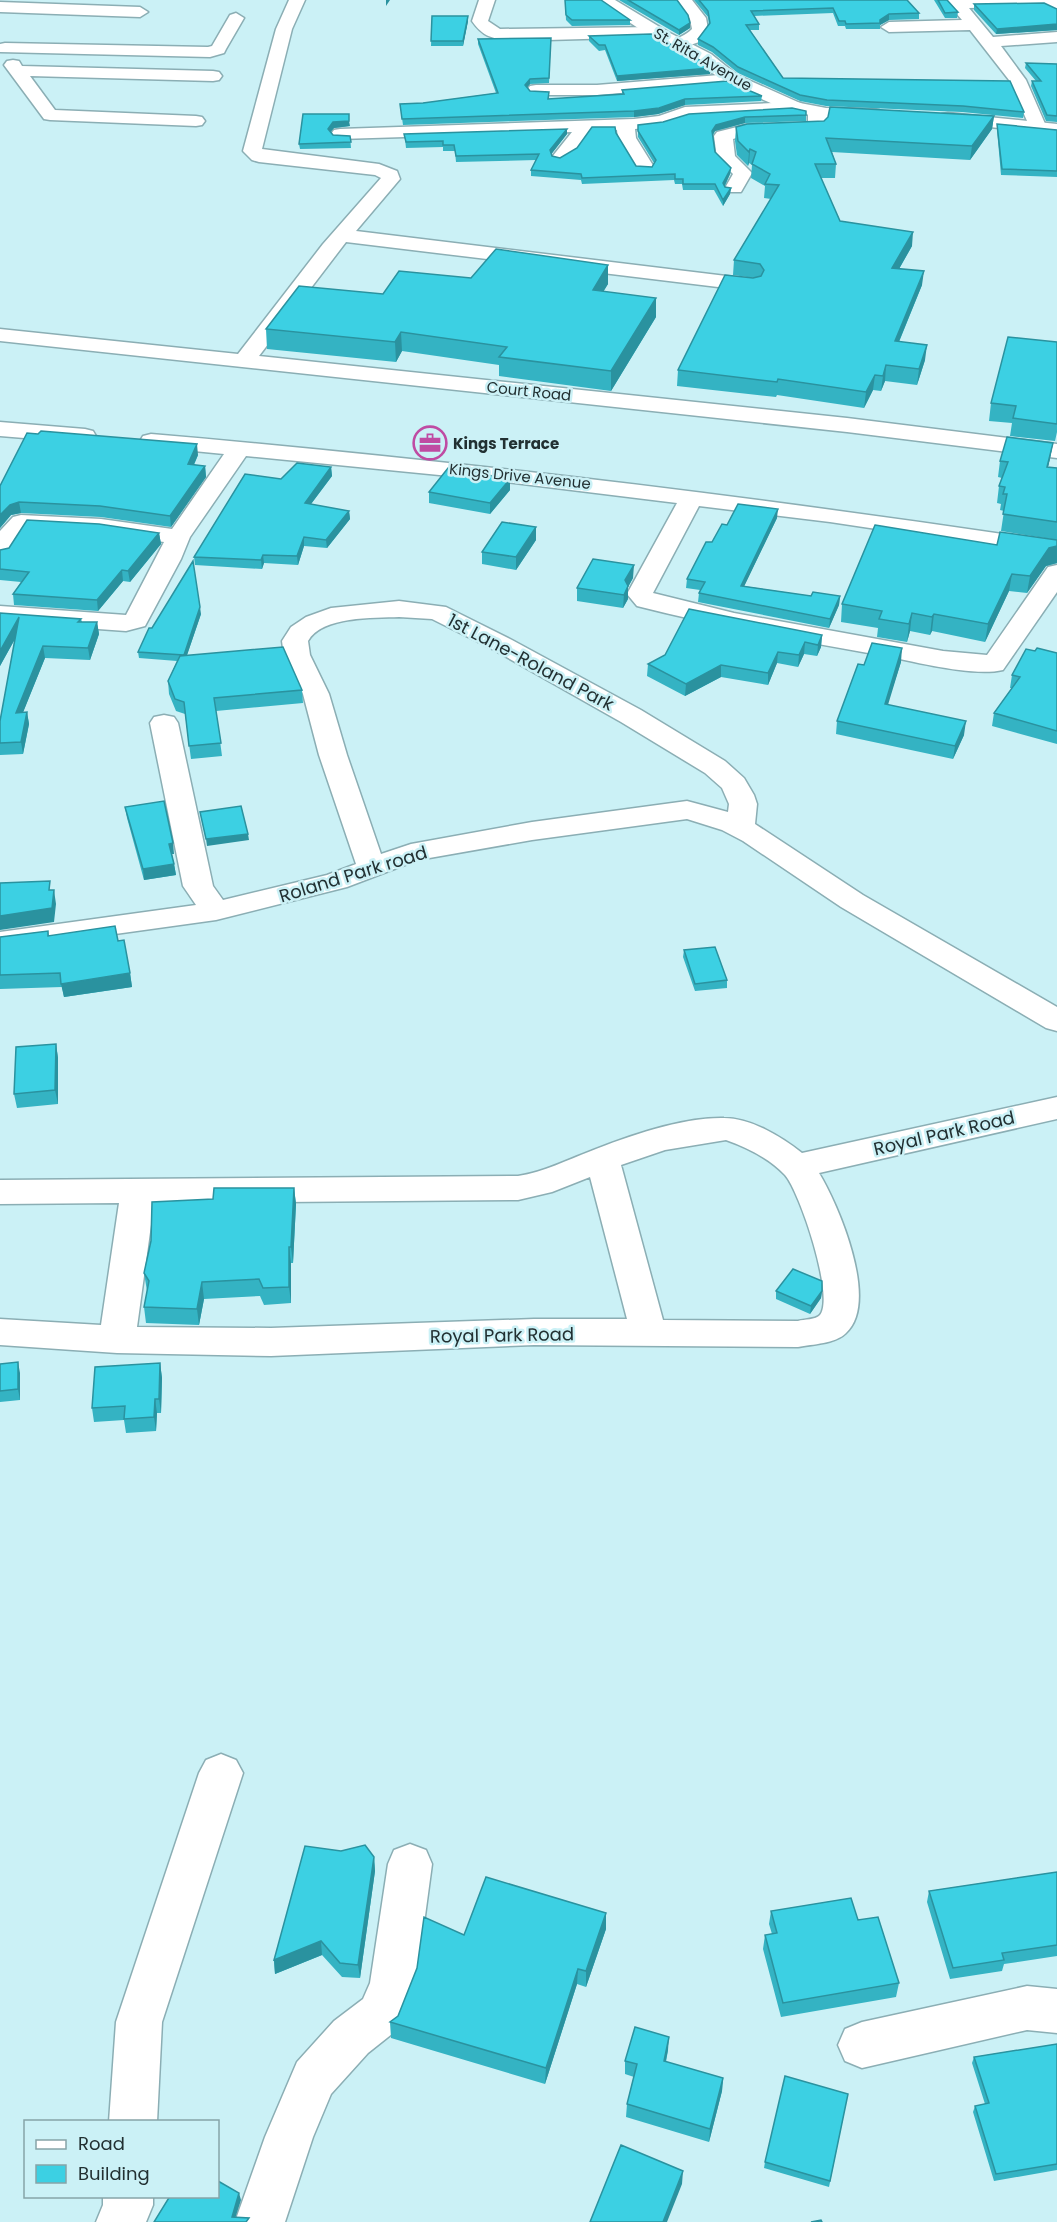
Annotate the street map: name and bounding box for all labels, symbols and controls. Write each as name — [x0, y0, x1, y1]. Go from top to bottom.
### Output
street label: St. Rita Avenue — [650, 22, 756, 96]
street label: Court Road — [486, 376, 572, 406]
office icon: Kings Terrace — [412, 425, 448, 461]
place label: Kings Terrace — [453, 433, 559, 454]
street label: Kings Drive Avenue — [448, 458, 592, 494]
street label: 1st Lane-Roland Park — [443, 607, 619, 717]
street label: Roland Park road — [276, 840, 430, 908]
street label: Royal Park Road — [871, 1105, 1017, 1161]
street label: Royal Park Road — [430, 1321, 574, 1349]
legend — [24, 2120, 219, 2198]
text: Road — [78, 2131, 125, 2156]
text: Building — [78, 2161, 150, 2186]

